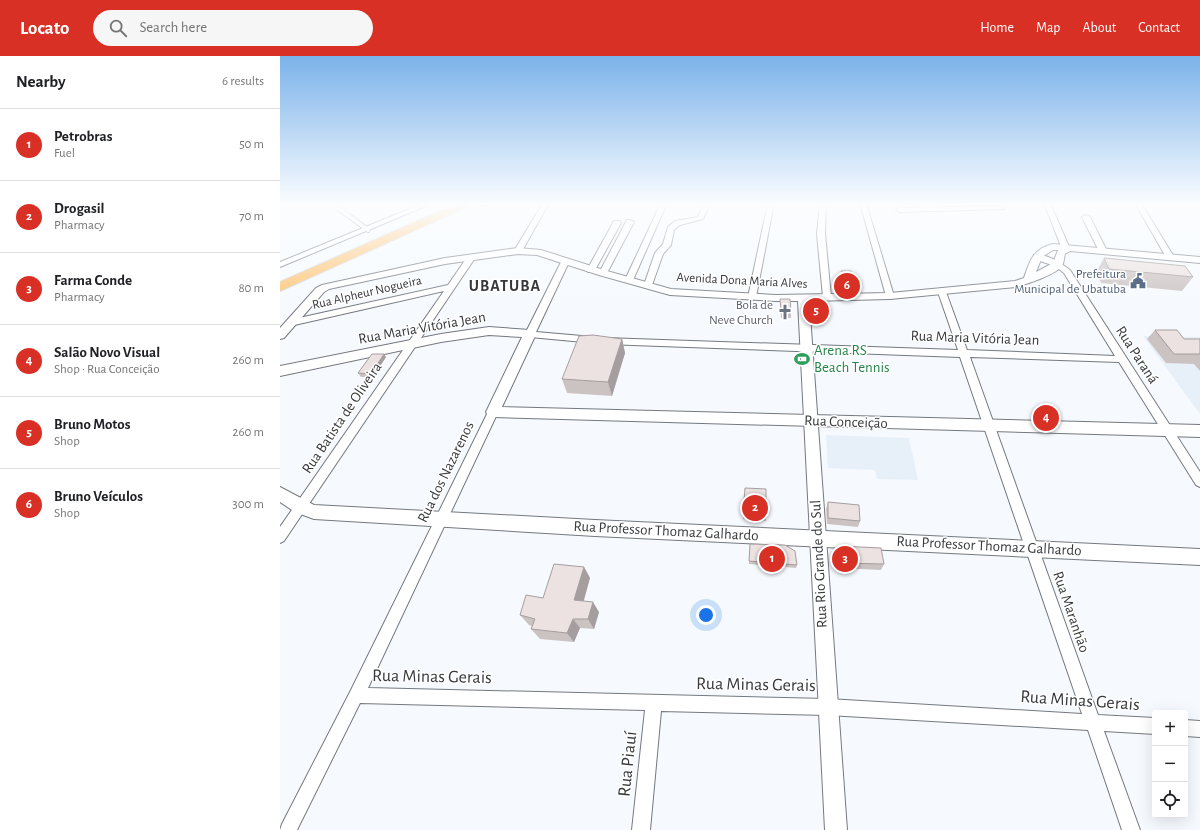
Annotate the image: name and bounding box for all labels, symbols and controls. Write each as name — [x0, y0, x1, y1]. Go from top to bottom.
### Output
search box — [93, 10, 373, 46]
icon: search — [107, 17, 129, 39]
text: Locato — [20, 19, 69, 38]
text: Search here — [139, 20, 207, 35]
text: Home — [980, 21, 1014, 35]
text: Map — [1036, 21, 1060, 35]
text: About — [1082, 21, 1116, 35]
text: Contact — [1138, 21, 1180, 35]
text: Nearby — [16, 73, 66, 90]
text: 6 results — [222, 75, 264, 88]
text: Petrobras — [54, 129, 112, 144]
text: 1 — [27, 138, 31, 151]
text: 50 m — [239, 138, 264, 151]
text: Fuel — [54, 147, 75, 160]
text: Drogasil — [54, 201, 105, 216]
text: 2 — [26, 210, 32, 223]
text: 70 m — [239, 210, 264, 223]
text: Pharmacy — [54, 219, 105, 232]
place label: Prefeitura Municipal de Ubatuba — [1014, 268, 1126, 296]
street label: Avenida Dona Maria Alves — [676, 271, 808, 291]
pin: 6 — [834, 271, 860, 301]
public building icon: Prefeitura Municipal de Ubatuba — [1129, 272, 1147, 290]
text: Farma Conde — [54, 273, 132, 288]
street label: Rua Alpheur Nogueira — [311, 274, 423, 312]
district label: UBATUBA — [469, 278, 541, 294]
text: 3 — [26, 282, 32, 295]
text: 80 m — [238, 282, 264, 295]
text: Pharmacy — [54, 291, 105, 304]
pin: 5 — [803, 296, 829, 326]
place label: Bola de Neve Church — [709, 299, 773, 327]
church icon: Bola de Neve Church — [776, 303, 794, 321]
street label: Rua Maria Vitória Jean — [357, 309, 487, 347]
street label: Rua Paraná — [1113, 323, 1161, 387]
street label: Rua Maria Vitória Jean — [910, 328, 1040, 348]
place label: Arena RS Beach Tennis — [814, 343, 890, 375]
text: Salão Novo Visual — [54, 345, 160, 360]
sports icon: Arena RS Beach Tennis — [793, 350, 811, 368]
text: 4 — [26, 354, 32, 367]
text: 260 m — [233, 354, 264, 367]
street label: Rua Batista de Oliveira — [299, 360, 385, 476]
text: Shop · Rua Conceição — [54, 363, 160, 376]
pin: 4 — [1033, 403, 1059, 433]
street label: Rua Conceição — [804, 413, 888, 431]
text: Bruno Motos — [54, 417, 131, 432]
street label: Rua dos Nazarenos — [415, 419, 477, 525]
text: 5 — [26, 426, 32, 439]
text: 260 m — [233, 426, 264, 439]
text: Shop — [54, 435, 80, 448]
text: Bruno Veículos — [54, 489, 143, 504]
pin: 2 — [742, 493, 768, 523]
text: 6 — [26, 498, 32, 511]
text: 300 m — [232, 498, 264, 511]
street label: Rua Rio Grande do Sul — [808, 500, 830, 628]
text: Shop — [54, 507, 80, 520]
street label: Rua Professor Thomaz Galhardo — [573, 519, 759, 543]
street label: Rua Professor Thomaz Galhardo — [896, 534, 1082, 558]
pin: 1 — [759, 544, 785, 574]
pin: 3 — [832, 544, 858, 574]
street label: Rua Maranhão — [1050, 569, 1092, 655]
your location — [696, 605, 716, 625]
street label: Rua Minas Gerais — [372, 667, 492, 687]
street label: Rua Minas Gerais — [696, 675, 816, 695]
street label: Rua Minas Gerais — [1020, 688, 1140, 714]
map controls — [1152, 710, 1188, 818]
button: + — [1152, 710, 1188, 746]
street label: Rua Piauí — [616, 730, 640, 798]
button: − — [1152, 746, 1188, 782]
button: locate — [1152, 782, 1188, 818]

